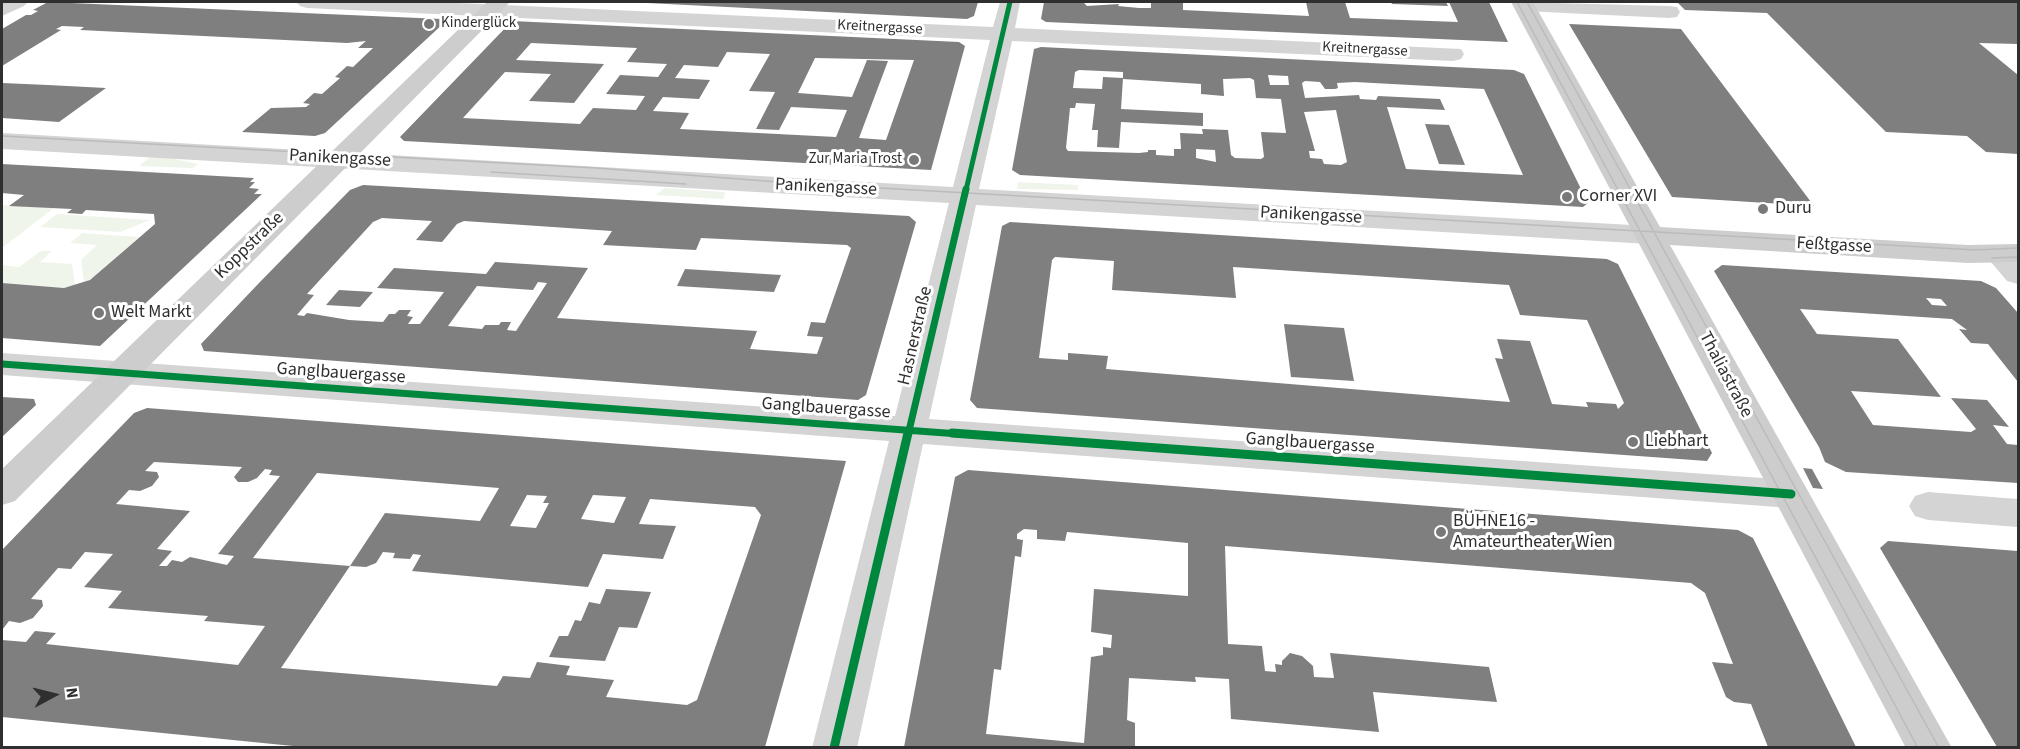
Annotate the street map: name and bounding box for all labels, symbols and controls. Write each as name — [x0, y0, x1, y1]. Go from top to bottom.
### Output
place label: Kinderglück — [441, 15, 516, 33]
marker: Kinderglück — [422, 17, 436, 31]
street label: Kreitnergasse — [837, 17, 923, 39]
street label: Kreitnergasse — [1322, 39, 1408, 61]
street label: Panikengasse — [289, 146, 391, 172]
place label: Zur Maria Trost — [808, 151, 902, 169]
marker: Zur Maria Trost — [907, 153, 921, 167]
street label: Panikengasse — [775, 175, 877, 201]
place label: Corner XVI — [1579, 186, 1657, 208]
marker: Corner XVI — [1560, 190, 1574, 204]
place label: Duru — [1775, 198, 1812, 220]
marker: Duru — [1756, 202, 1770, 216]
street label: Panikengasse — [1260, 203, 1362, 229]
street label: Koppstraße — [211, 208, 289, 284]
street label: Feßtgasse — [1796, 233, 1872, 259]
street label: Hasnerstraße — [894, 284, 938, 388]
place label: Welt Markt — [111, 302, 191, 324]
marker: Welt Markt — [92, 306, 106, 320]
street label: Thaliastraße — [1693, 328, 1757, 422]
street label: Ganglbauergasse — [276, 359, 406, 389]
street label: Ganglbauergasse — [761, 394, 891, 424]
street label: Ganglbauergasse — [1245, 429, 1375, 459]
place label: Liebhart — [1645, 431, 1708, 453]
marker: Liebhart — [1626, 435, 1640, 449]
place label: BÜHNE16 - Amateurtheater Wien — [1453, 511, 1613, 554]
marker: BÜHNE16 - Amateurtheater Wien — [1434, 525, 1448, 539]
north arrow — [24, 665, 84, 725]
text: N — [60, 686, 83, 699]

